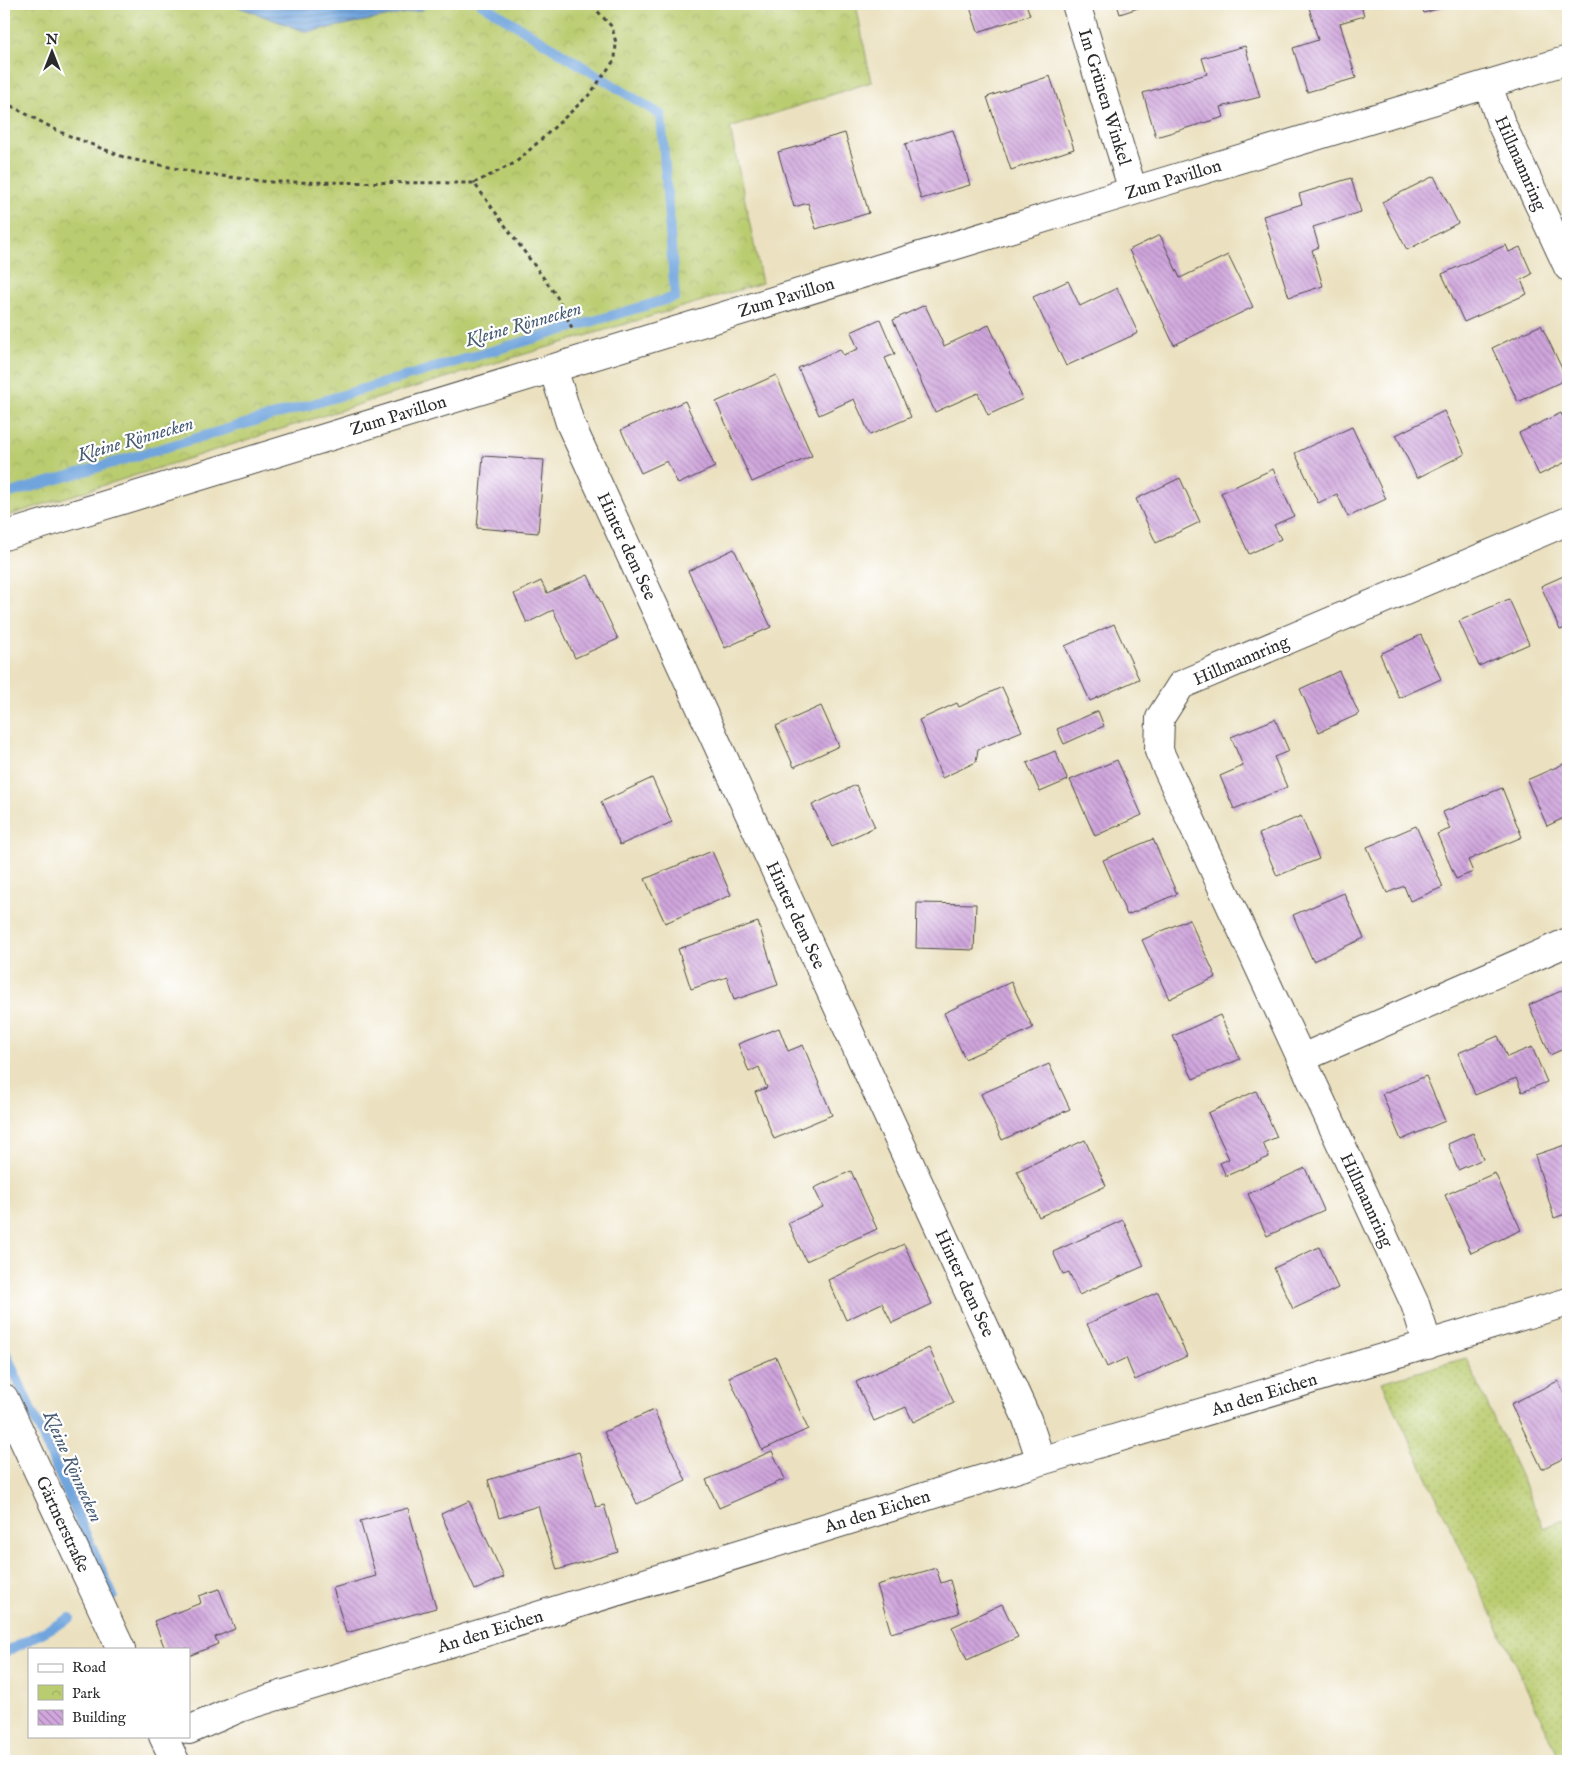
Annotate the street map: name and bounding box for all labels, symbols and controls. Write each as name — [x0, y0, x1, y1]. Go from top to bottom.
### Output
street label: Im Grünen Winkel — [1072, 26, 1135, 169]
north arrow — [28, 28, 78, 78]
text: N — [45, 31, 58, 49]
street label: Hillmannring — [1488, 112, 1551, 215]
street label: Zum Pavillon — [1123, 155, 1225, 206]
street label: Zum Pavillon — [736, 273, 838, 324]
water label: Kleine Rönnecken — [462, 297, 585, 353]
street label: Zum Pavillon — [348, 391, 450, 442]
water label: Kleine Rönnecken — [74, 412, 197, 468]
street label: Hinter dem See — [591, 489, 661, 604]
street label: Hillmannring — [1190, 631, 1293, 692]
street label: Hinter dem See — [760, 858, 830, 973]
street label: Hillmannring — [1334, 1150, 1398, 1252]
street label: Hinter dem See — [929, 1226, 999, 1341]
street label: An den Eichen — [1208, 1368, 1320, 1423]
water label: Kleine Rönnecken — [36, 1406, 108, 1527]
street label: Gärtnerstraße — [29, 1473, 94, 1577]
street label: An den Eichen — [821, 1485, 933, 1540]
street label: An den Eichen — [434, 1605, 546, 1660]
legend — [28, 1648, 190, 1738]
text: Road — [72, 1658, 107, 1677]
text: Park — [72, 1684, 102, 1703]
text: Building — [72, 1708, 127, 1727]

